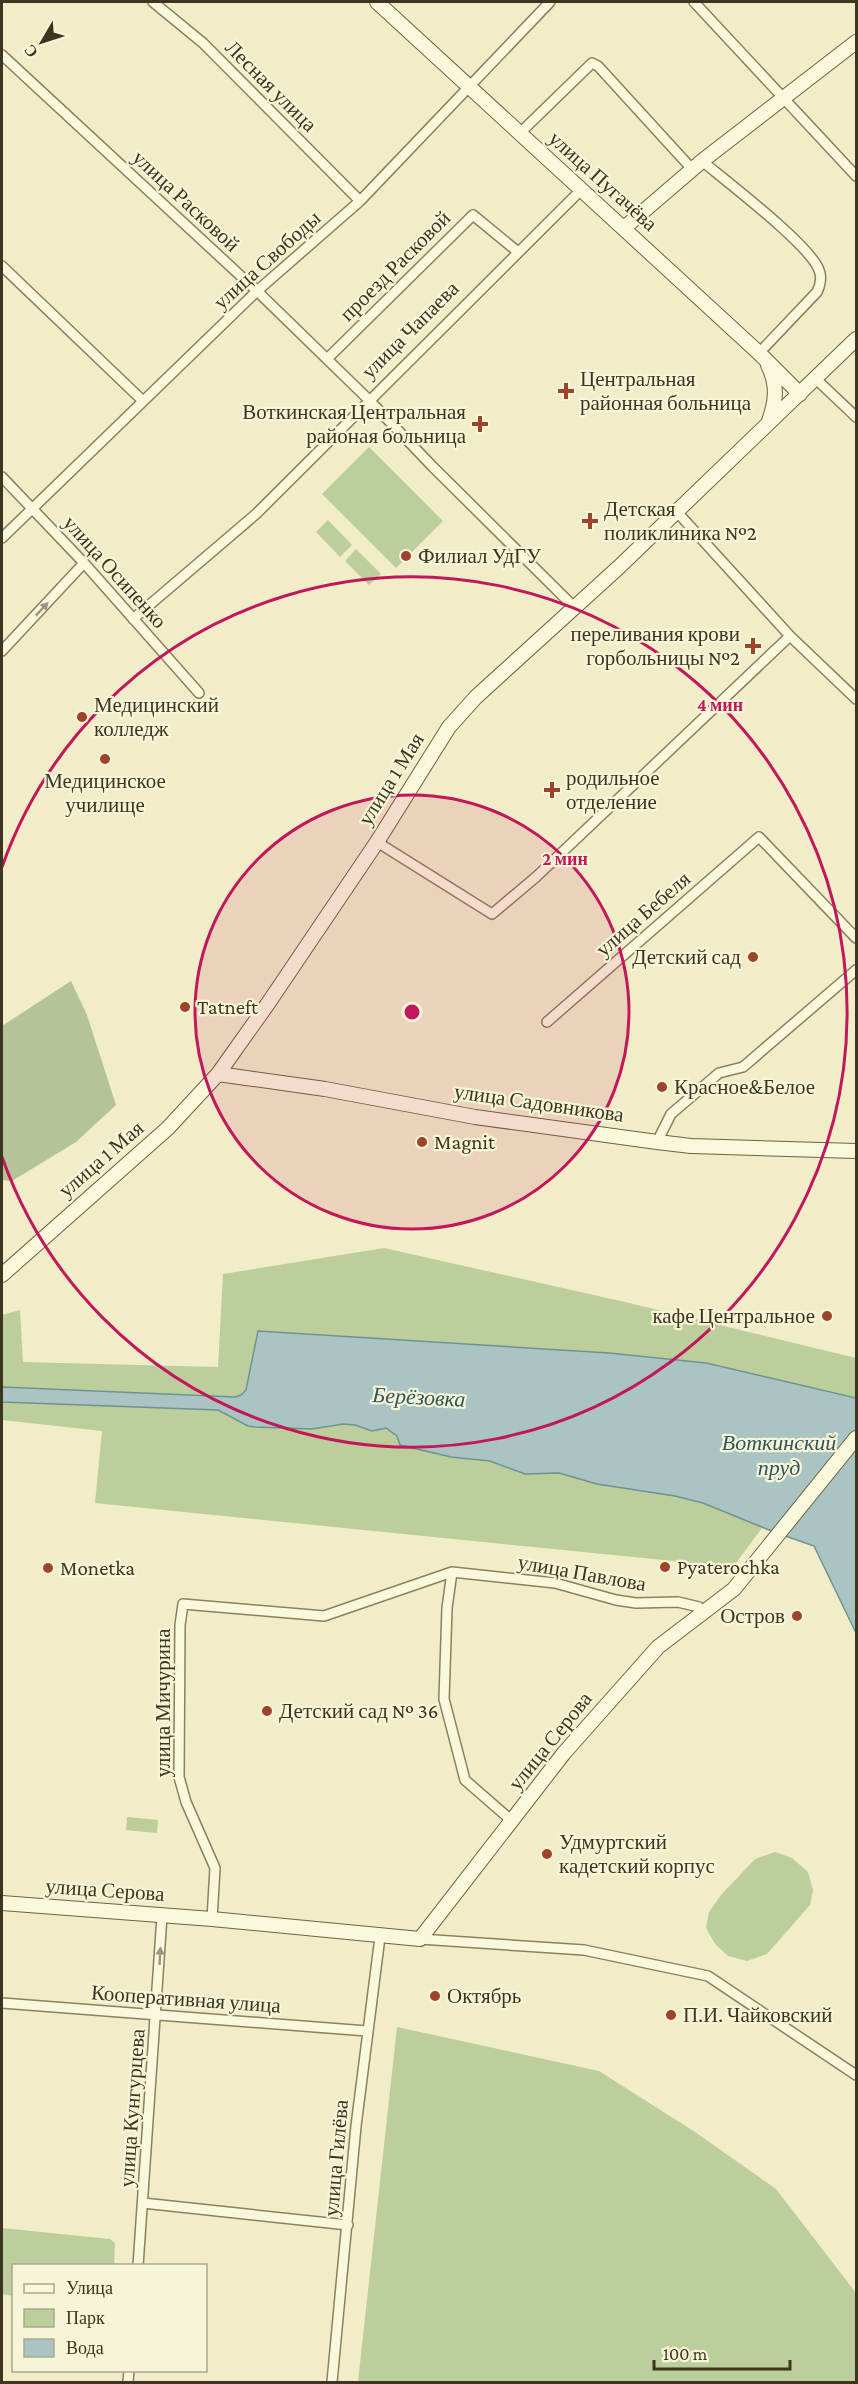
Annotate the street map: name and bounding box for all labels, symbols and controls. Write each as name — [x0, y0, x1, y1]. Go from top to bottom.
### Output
north arrow — [12, 12, 72, 72]
street label: Лесная улица — [220, 35, 322, 137]
text: С — [20, 41, 41, 61]
street label: улица Пугачёва — [544, 126, 663, 236]
street label: улица Расковой — [128, 145, 244, 257]
street label: улица Свободы — [209, 206, 325, 314]
street label: проезд Расковой — [335, 206, 455, 326]
street label: улица Чапаева — [356, 276, 464, 384]
place label: Центральная районная больница — [580, 367, 752, 415]
marker: Центральная районная больница — [557, 382, 575, 400]
place label: Воткинская Центральная районая больница — [242, 400, 467, 448]
marker: Воткинская Центральная районая больница — [471, 415, 489, 433]
place label: Детская поликлиника №2 — [604, 497, 757, 545]
street label: улица Осипенко — [58, 511, 172, 633]
marker: Детская поликлиника №2 — [581, 512, 599, 530]
place label: Филиал УдГУ — [418, 544, 541, 568]
marker: Филиал УдГУ — [399, 549, 413, 563]
one-way arrow — [34, 602, 48, 616]
place label: переливания крови горбольницы №2 — [571, 622, 740, 670]
marker: переливания крови горбольницы №2 — [744, 637, 762, 655]
place label: Медицинский колледж — [94, 693, 219, 741]
text: 4 мин — [697, 695, 743, 715]
marker: Медицинский колледж — [75, 710, 89, 724]
street label: улица 1 Мая — [353, 728, 429, 830]
marker: Медицинское училище — [98, 752, 112, 766]
place label: родильное отделение — [566, 766, 660, 814]
place label: Медицинское училище — [44, 769, 166, 817]
marker: родильное отделение — [543, 781, 561, 799]
text: 2 мин — [542, 849, 588, 869]
street label: улица Бебеля — [591, 866, 695, 961]
place label: Детский сад — [632, 945, 741, 969]
marker: Детский сад — [746, 950, 760, 964]
place label: Tatneft — [197, 995, 259, 1019]
marker: Tatneft — [178, 1000, 192, 1014]
centre of rings — [402, 1002, 422, 1022]
place label: Красное&Белое — [674, 1075, 815, 1099]
street label: улица Садовникова — [453, 1079, 626, 1127]
marker: Красное&Белое — [655, 1080, 669, 1094]
street label: улица 1 Мая — [54, 1115, 149, 1202]
place label: Magnit — [434, 1130, 496, 1154]
marker: Magnit — [415, 1135, 429, 1149]
place label: кафе Центральное — [652, 1304, 815, 1328]
marker: кафе Центральное — [820, 1309, 834, 1323]
water label: Берёзовка — [371, 1382, 466, 1412]
water label: Воткинский пруд — [722, 1430, 836, 1480]
street label: улица Павлова — [516, 1550, 649, 1596]
place label: Pyaterochka — [677, 1555, 780, 1579]
place label: Monetka — [60, 1556, 135, 1580]
marker: Pyaterochka — [658, 1560, 672, 1574]
marker: Monetka — [41, 1561, 55, 1575]
place label: Остров — [720, 1604, 785, 1628]
marker: Остров — [790, 1609, 804, 1623]
street label: улица Мичурина — [151, 1628, 175, 1778]
street label: улица Серова — [503, 1687, 597, 1795]
place label: Детский сад № 36 — [279, 1699, 438, 1723]
marker: Детский сад № 36 — [260, 1704, 274, 1718]
place label: Удмуртский кадетский корпус — [559, 1830, 715, 1878]
marker: Удмуртский кадетский корпус — [540, 1847, 554, 1861]
street label: улица Серова — [45, 1874, 166, 1906]
one-way arrow — [156, 1946, 165, 1965]
street label: Кооперативная улица — [90, 1980, 282, 2018]
place label: Октябрь — [447, 1984, 521, 2008]
marker: Октябрь — [428, 1989, 442, 2003]
place label: П.И. Чайковский — [683, 2003, 833, 2027]
marker: П.И. Чайковский — [664, 2008, 678, 2022]
street label: улица Кунгурцева — [114, 2027, 150, 2188]
street label: улица Гилёва — [319, 2098, 353, 2217]
legend — [12, 2264, 207, 2372]
text: Улица — [66, 2278, 113, 2298]
text: Парк — [66, 2308, 105, 2328]
scale bar — [654, 2333, 790, 2371]
text: Вода — [66, 2338, 104, 2358]
text: 100 m — [663, 2344, 708, 2364]

